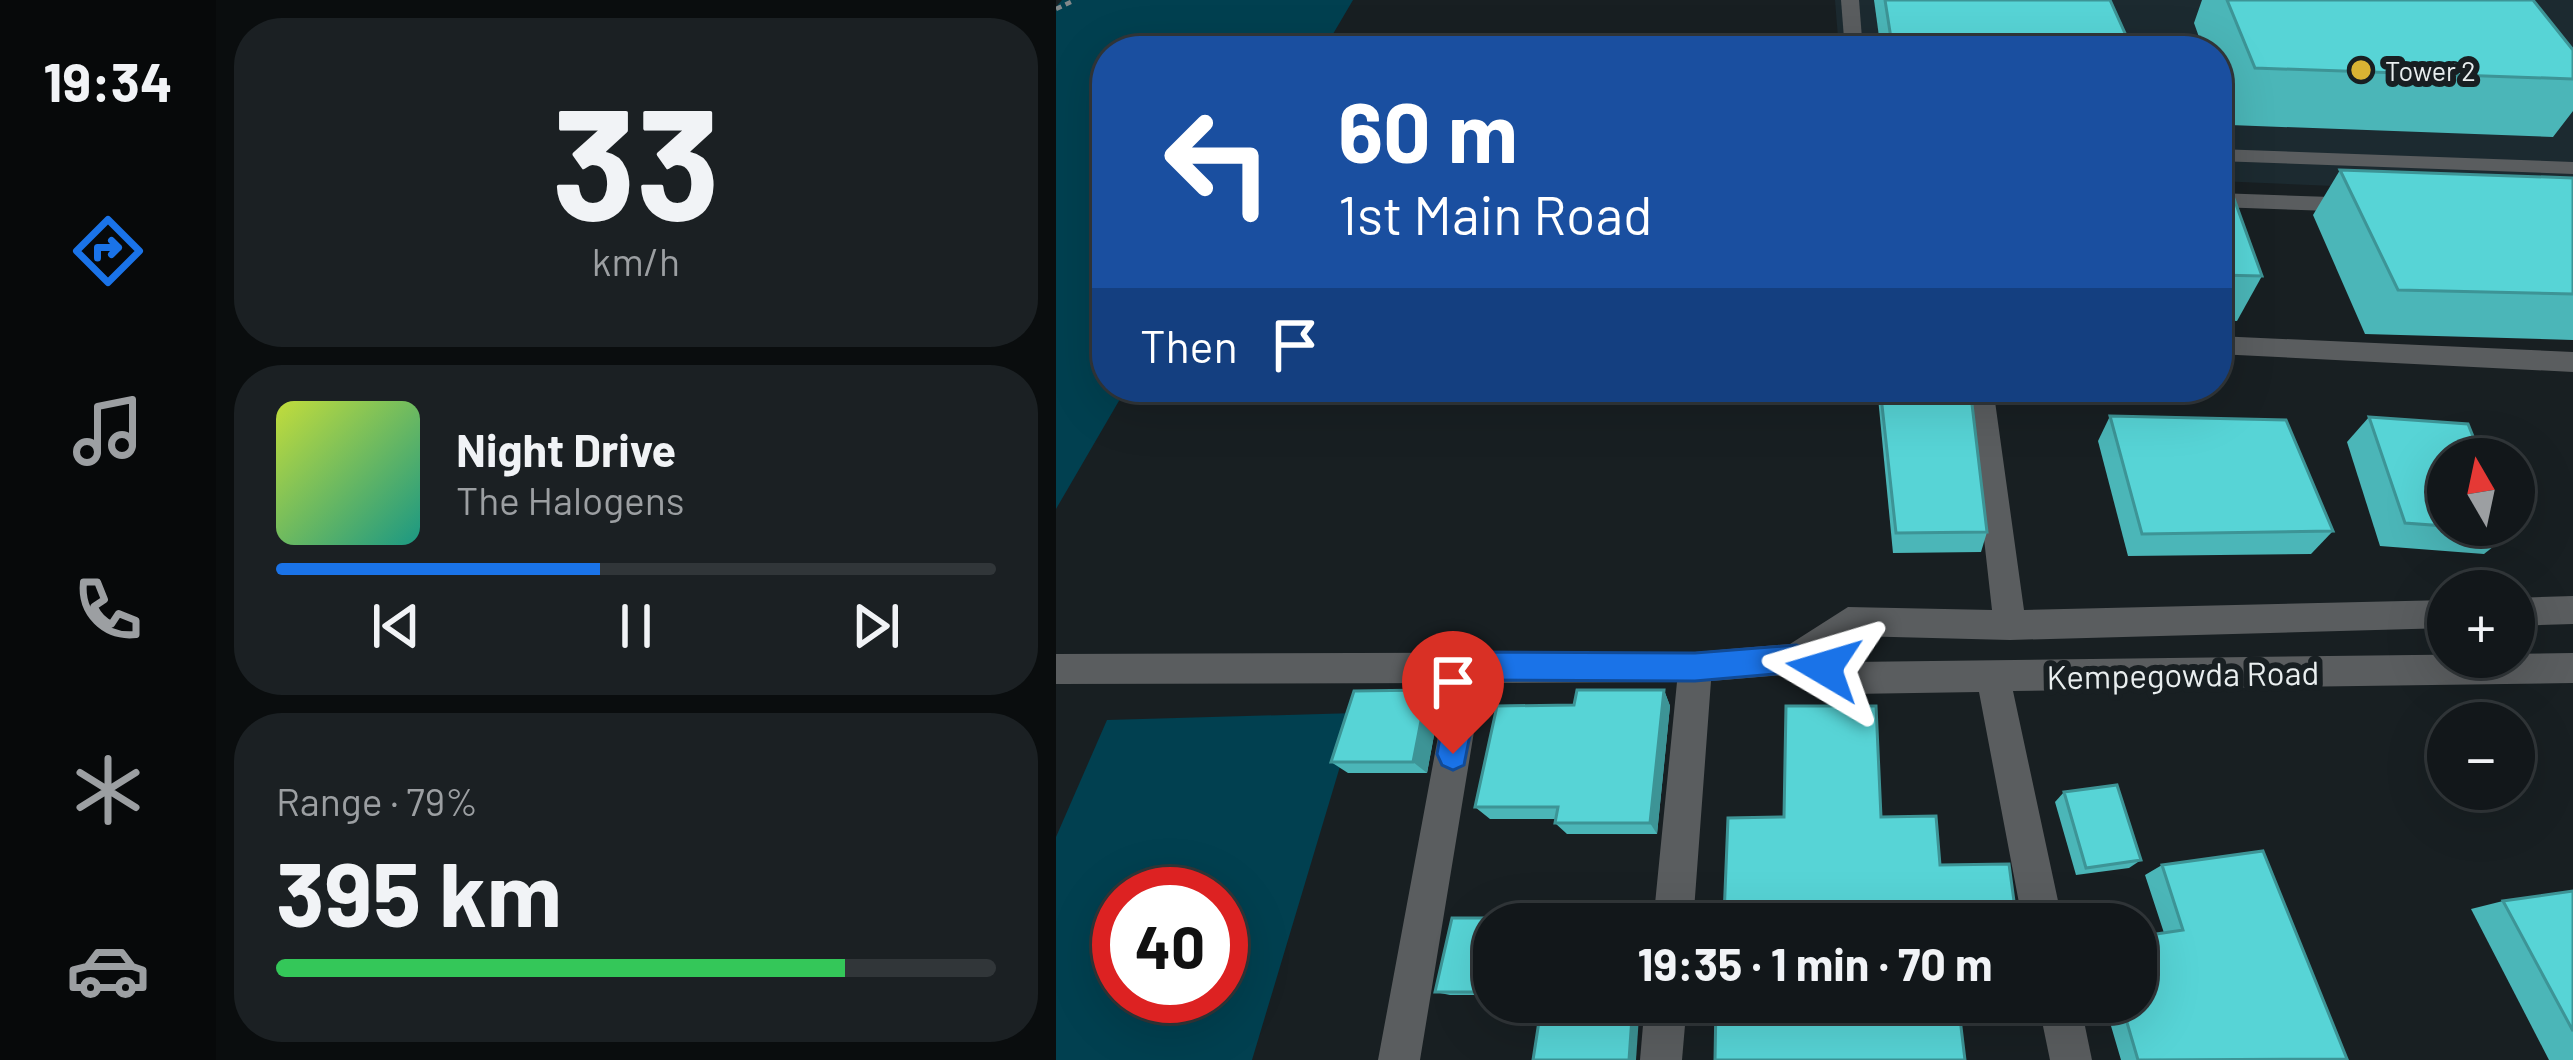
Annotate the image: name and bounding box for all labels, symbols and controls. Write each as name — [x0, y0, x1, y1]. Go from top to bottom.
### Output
text: 19:34 — [43, 48, 173, 113]
place label: Tower 2 — [2385, 54, 2476, 86]
marker: Tower 2 — [2348, 57, 2374, 83]
text: 33 — [552, 65, 720, 252]
text: 60 m — [1338, 79, 1518, 180]
icon: left — [1140, 84, 1296, 240]
text: 1st Main Road — [1338, 181, 1653, 246]
icon: directions — [66, 209, 150, 293]
text: km/h — [592, 237, 680, 284]
icon: arrive — [1262, 312, 1328, 378]
text: Then — [1140, 318, 1238, 372]
icon: music — [66, 389, 150, 473]
text: Night Drive — [456, 422, 676, 476]
north arrow — [2427, 438, 2535, 546]
map controls — [2427, 438, 2535, 810]
text: The Halogens — [456, 476, 685, 523]
icon: phone — [66, 568, 150, 652]
button: + — [2427, 570, 2535, 678]
icon: previous — [363, 593, 429, 659]
icon: pause — [603, 593, 669, 659]
icon: next — [843, 593, 909, 659]
position arrow — [1761, 605, 1887, 731]
pin — [1402, 631, 1504, 754]
icon: arrive — [1420, 649, 1486, 715]
street label: Kempegowda Road — [2046, 652, 2320, 696]
button: − — [2427, 702, 2535, 810]
icon: climate — [66, 748, 150, 832]
text: Range · 79% — [276, 777, 478, 824]
text: 395 km — [276, 837, 562, 945]
speed limit sign: 40 — [1092, 867, 1248, 1023]
icon: car — [66, 928, 150, 1012]
text: 19:35 · 1 min · 70 m — [1637, 936, 1993, 990]

